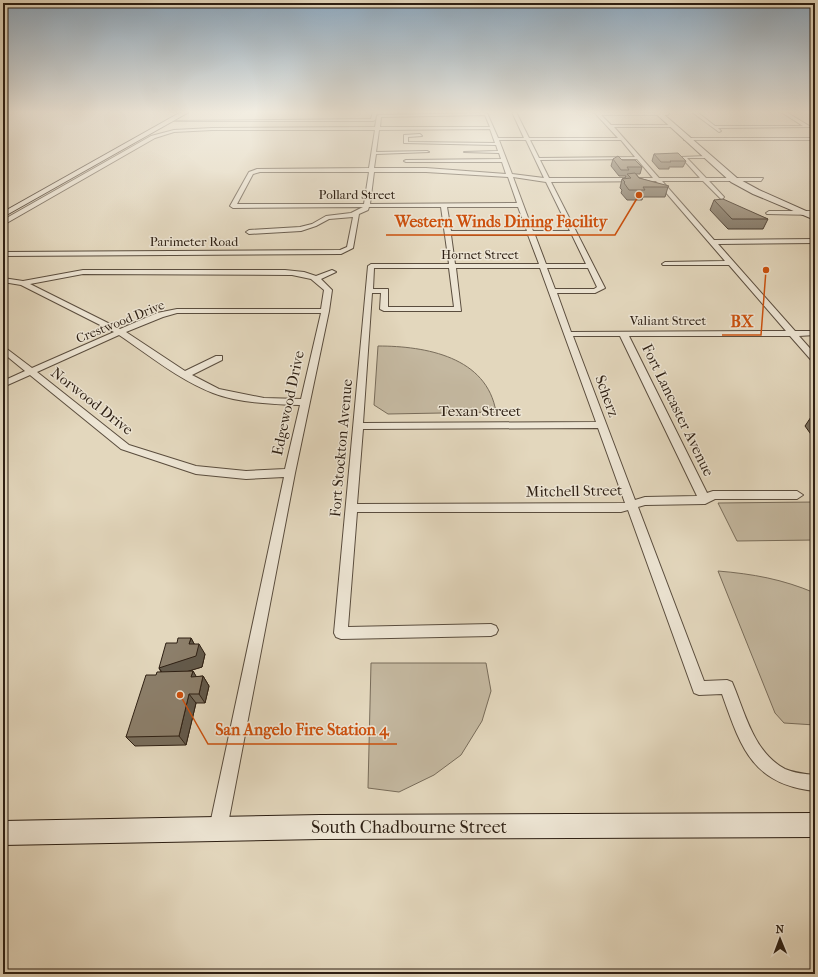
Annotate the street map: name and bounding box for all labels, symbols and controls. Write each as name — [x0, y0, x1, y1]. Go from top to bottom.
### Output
street label: Pollard Street — [319, 187, 396, 202]
callout: Western Winds Dining Facility — [386, 207, 615, 235]
text: Western Winds Dining Facility — [394, 212, 609, 232]
street label: Parimeter Road — [150, 234, 239, 249]
street label: Hornet Street — [441, 247, 519, 262]
street label: Crestwood Drive — [74, 297, 167, 346]
callout: BX — [722, 307, 761, 335]
text: BX — [731, 312, 754, 331]
street label: Valiant Street — [629, 313, 707, 328]
street label: Fort Lancaster Avenue — [638, 341, 718, 480]
street label: Edgewood Drive — [268, 348, 308, 457]
street label: Norwood Drive — [47, 363, 137, 439]
street label: Scherz — [591, 373, 623, 420]
street label: Fort Stockton Avenue — [326, 378, 356, 518]
street label: Texan Street — [439, 402, 522, 420]
street label: Mitchell Street — [525, 481, 623, 501]
callout: San Angelo Fire Station 4 — [208, 716, 397, 744]
text: San Angelo Fire Station 4 — [215, 720, 390, 740]
street label: South Chadbourne Street — [311, 817, 508, 838]
north arrow — [760, 919, 800, 959]
text: N — [776, 923, 785, 936]

